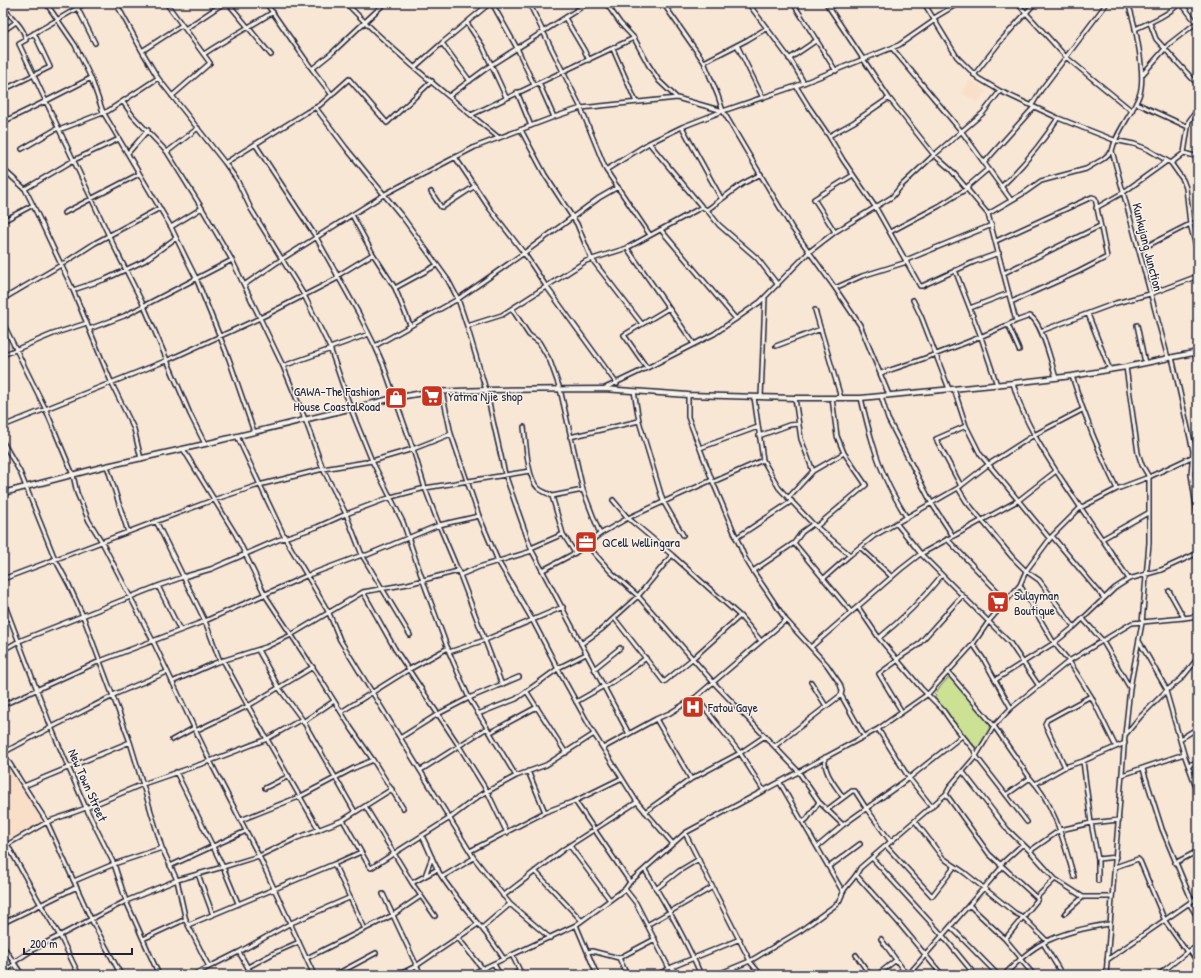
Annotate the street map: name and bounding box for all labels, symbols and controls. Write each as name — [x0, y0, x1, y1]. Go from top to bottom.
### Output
street label: Kunkujang Junction — [1128, 201, 1168, 293]
place label: GAWA-The Fashion House CoastalRoad — [294, 382, 380, 415]
supermarket icon: Yatma Njie shop — [419, 383, 445, 409]
shop icon: GAWA-The Fashion House CoastalRoad — [383, 385, 409, 411]
place label: Yatma Njie shop — [448, 387, 523, 405]
office icon: QCell Wellingara — [573, 529, 599, 555]
place label: QCell Wellingara — [602, 533, 680, 551]
place label: Sulayman Boutique — [1014, 586, 1059, 619]
supermarket icon: Sulayman Boutique — [985, 589, 1011, 615]
hospital icon: Fatou Gaye — [680, 694, 706, 720]
place label: Fatou Gaye — [707, 698, 758, 716]
street label: New Town Street — [64, 746, 112, 825]
scale bar — [24, 930, 132, 956]
text: 200 m — [30, 935, 57, 952]

